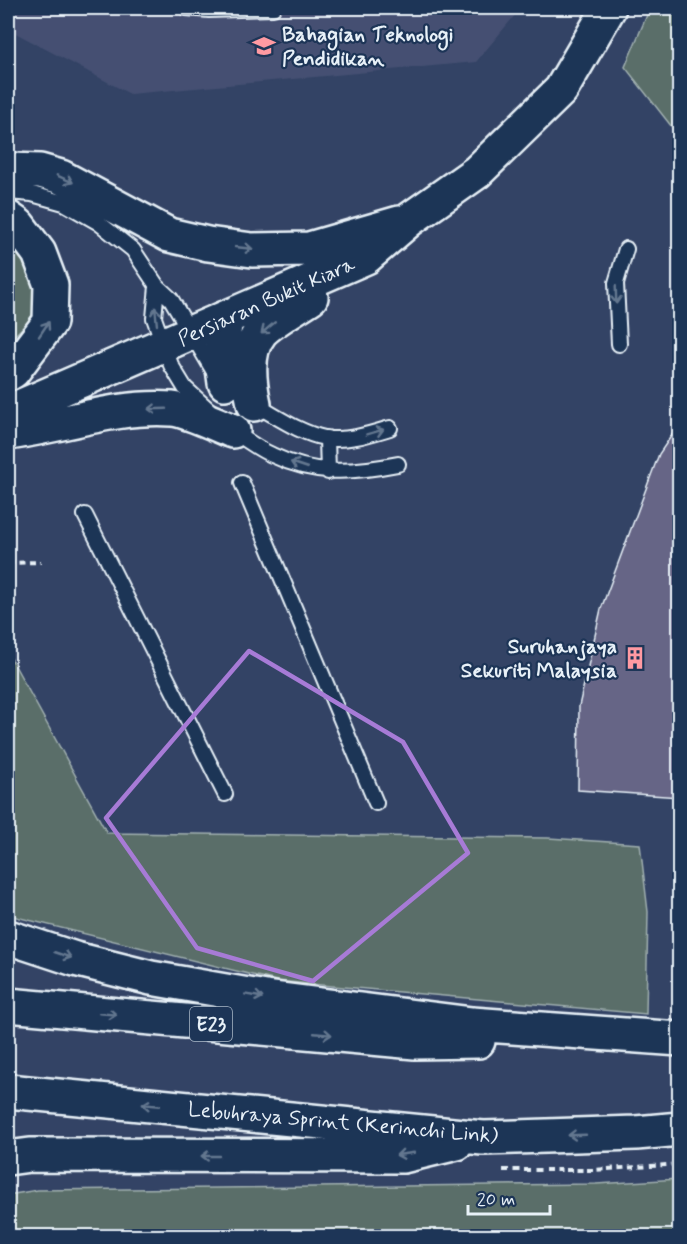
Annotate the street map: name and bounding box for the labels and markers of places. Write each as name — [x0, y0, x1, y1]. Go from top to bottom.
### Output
place label: Bahagian Teknologi Pendidikan — [282, 21, 453, 73]
school or university icon: Bahagian Teknologi Pendidikan — [251, 33, 277, 59]
place label: Suruhanjaya Sekuriti Malaysia — [461, 633, 617, 685]
building icon: Suruhanjaya Sekuriti Malaysia — [622, 645, 648, 671]

